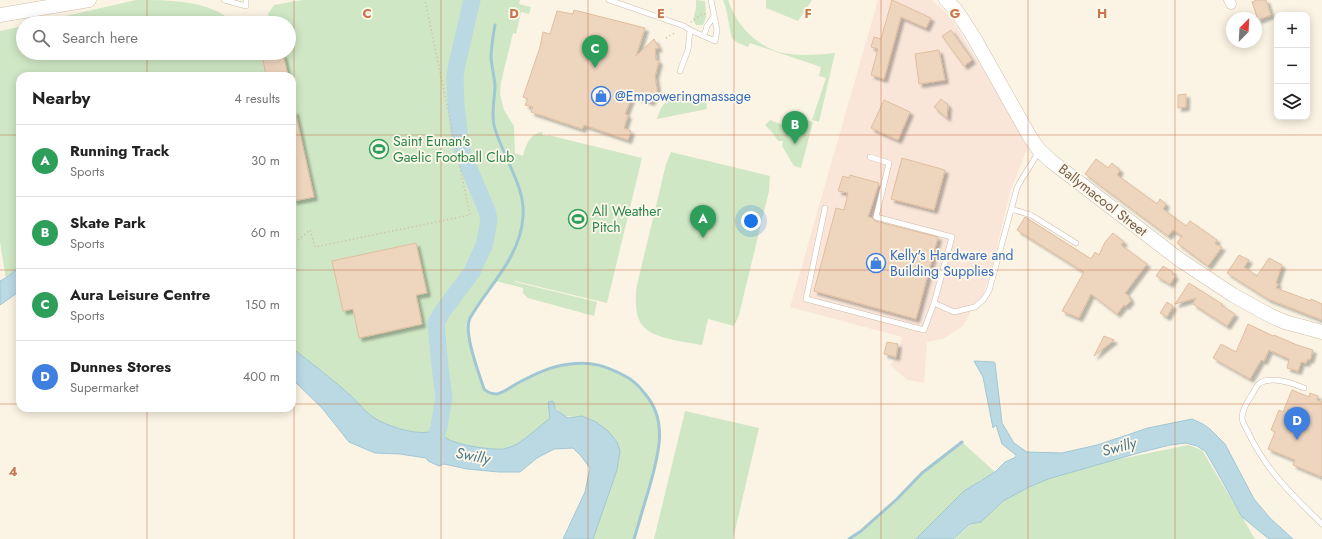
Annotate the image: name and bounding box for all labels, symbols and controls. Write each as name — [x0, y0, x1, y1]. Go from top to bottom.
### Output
text: C — [362, 4, 372, 23]
text: D — [509, 4, 519, 23]
text: E — [657, 4, 665, 23]
text: F — [804, 4, 812, 23]
text: G — [950, 4, 961, 23]
text: H — [1097, 4, 1107, 23]
north arrow — [1226, 12, 1262, 48]
map controls — [1274, 12, 1310, 120]
button: + — [1274, 12, 1310, 48]
search box — [16, 16, 296, 60]
icon: search — [30, 27, 52, 49]
text: Search here — [62, 27, 138, 49]
pin: C — [582, 35, 608, 68]
button: − — [1274, 48, 1310, 84]
button: layers — [1274, 84, 1310, 120]
shop icon: @Empoweringmassage — [590, 85, 612, 107]
text: Nearby — [32, 86, 90, 110]
place label: @Empoweringmassage — [615, 86, 751, 106]
text: 4 results — [234, 89, 280, 108]
pin: B — [782, 111, 808, 144]
place label: Saint Eunan's Gaelic Football Club — [393, 131, 514, 167]
sports icon: Saint Eunan's Gaelic Football Club — [368, 138, 390, 160]
text: Running Track — [70, 140, 170, 162]
text: A — [40, 151, 50, 170]
text: 30 m — [251, 151, 280, 170]
street label: Ballymacool Street — [1054, 159, 1152, 241]
text: Sports — [70, 162, 104, 181]
place label: All Weather Pitch — [592, 201, 661, 237]
pin: A — [690, 205, 716, 238]
sports icon: All Weather Pitch — [567, 208, 589, 230]
your location — [741, 211, 761, 231]
text: Skate Park — [70, 212, 146, 234]
text: B — [41, 223, 49, 242]
text: 60 m — [251, 223, 280, 242]
text: Sports — [70, 234, 104, 253]
place label: Kelly's Hardware and Building Supplies — [890, 245, 1014, 281]
shop icon: Kelly's Hardware and Building Supplies — [865, 252, 887, 274]
text: Aura Leisure Centre — [70, 284, 210, 306]
text: C — [40, 295, 50, 314]
text: 150 m — [245, 295, 280, 314]
text: Sports — [70, 306, 104, 325]
text: Dunnes Stores — [70, 356, 171, 378]
text: D — [40, 367, 50, 386]
text: 400 m — [243, 367, 280, 386]
text: Supermarket — [70, 378, 139, 397]
pin: D — [1284, 407, 1310, 440]
water label: Swilly — [1099, 431, 1140, 462]
water label: Swilly — [454, 442, 494, 470]
text: 4 — [8, 462, 18, 481]

